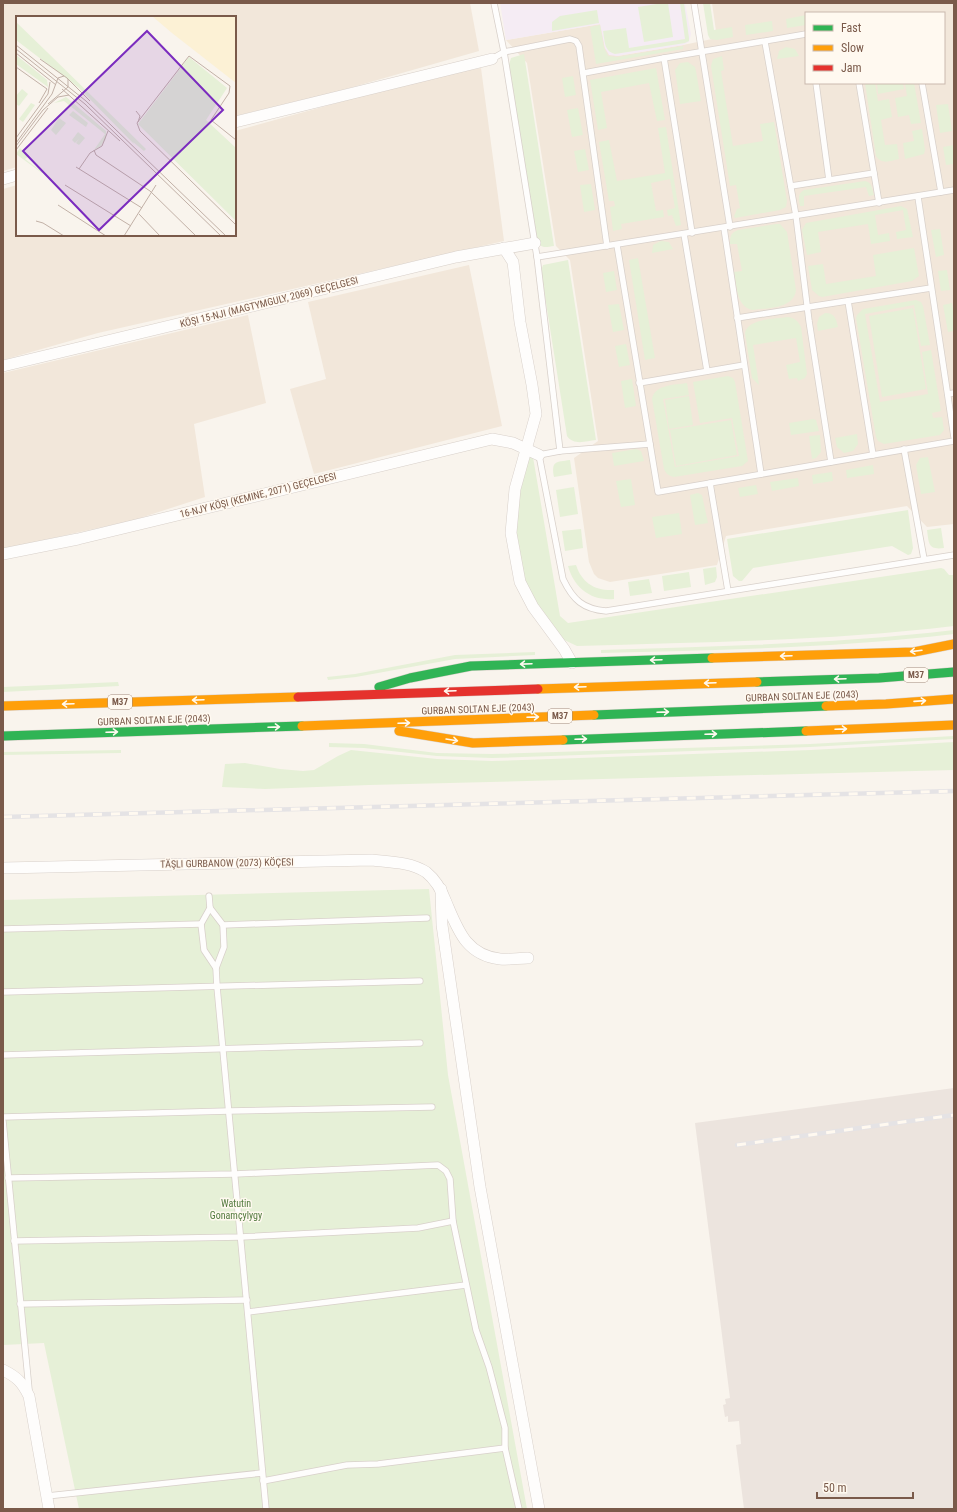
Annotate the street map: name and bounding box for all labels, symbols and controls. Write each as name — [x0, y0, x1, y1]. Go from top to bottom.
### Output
legend — [805, 12, 945, 84]
inset map — [16, 16, 236, 236]
text: Fast — [841, 21, 862, 35]
text: Slow — [841, 41, 864, 55]
text: Jam — [841, 61, 862, 75]
street label: KÖŞI 15-NJI (MAGTYMGULY, 2069) GEÇELGESI — [178, 274, 360, 330]
street label: 16-NJY KÖŞI (KEMINE, 2071) GEÇELGESI — [178, 469, 338, 521]
one-way arrow — [909, 647, 922, 655]
one-way arrow — [780, 652, 793, 660]
one-way arrow — [650, 656, 663, 664]
one-way arrow — [520, 661, 533, 668]
road number: M37 — [904, 668, 928, 682]
one-way arrow — [834, 675, 847, 683]
one-way arrow — [704, 679, 717, 687]
one-way arrow — [574, 683, 587, 691]
one-way arrow — [444, 688, 457, 695]
street label: GURBAN SOLTAN EJE (2043) — [745, 689, 859, 704]
road number: M37 — [108, 695, 132, 709]
one-way arrow — [192, 696, 205, 703]
one-way arrow — [913, 698, 926, 705]
one-way arrow — [62, 700, 75, 708]
street label: GURBAN SOLTAN EJE (2043) — [421, 702, 535, 717]
road number: M37 — [548, 709, 572, 723]
one-way arrow — [656, 709, 669, 716]
street label: GURBAN SOLTAN EJE (2043) — [97, 713, 211, 728]
one-way arrow — [526, 714, 539, 721]
one-way arrow — [397, 719, 410, 726]
one-way arrow — [267, 723, 280, 731]
one-way arrow — [834, 726, 847, 733]
one-way arrow — [105, 729, 118, 736]
one-way arrow — [704, 730, 717, 738]
one-way arrow — [574, 735, 587, 743]
one-way arrow — [445, 736, 458, 744]
street label: TÄŞLI GURBANOW (2073) KÖÇESI — [160, 855, 294, 871]
park label: Watutin Gonamçylygy — [210, 1198, 262, 1221]
scale bar — [817, 1474, 913, 1500]
text: 50 m — [823, 1481, 847, 1495]

